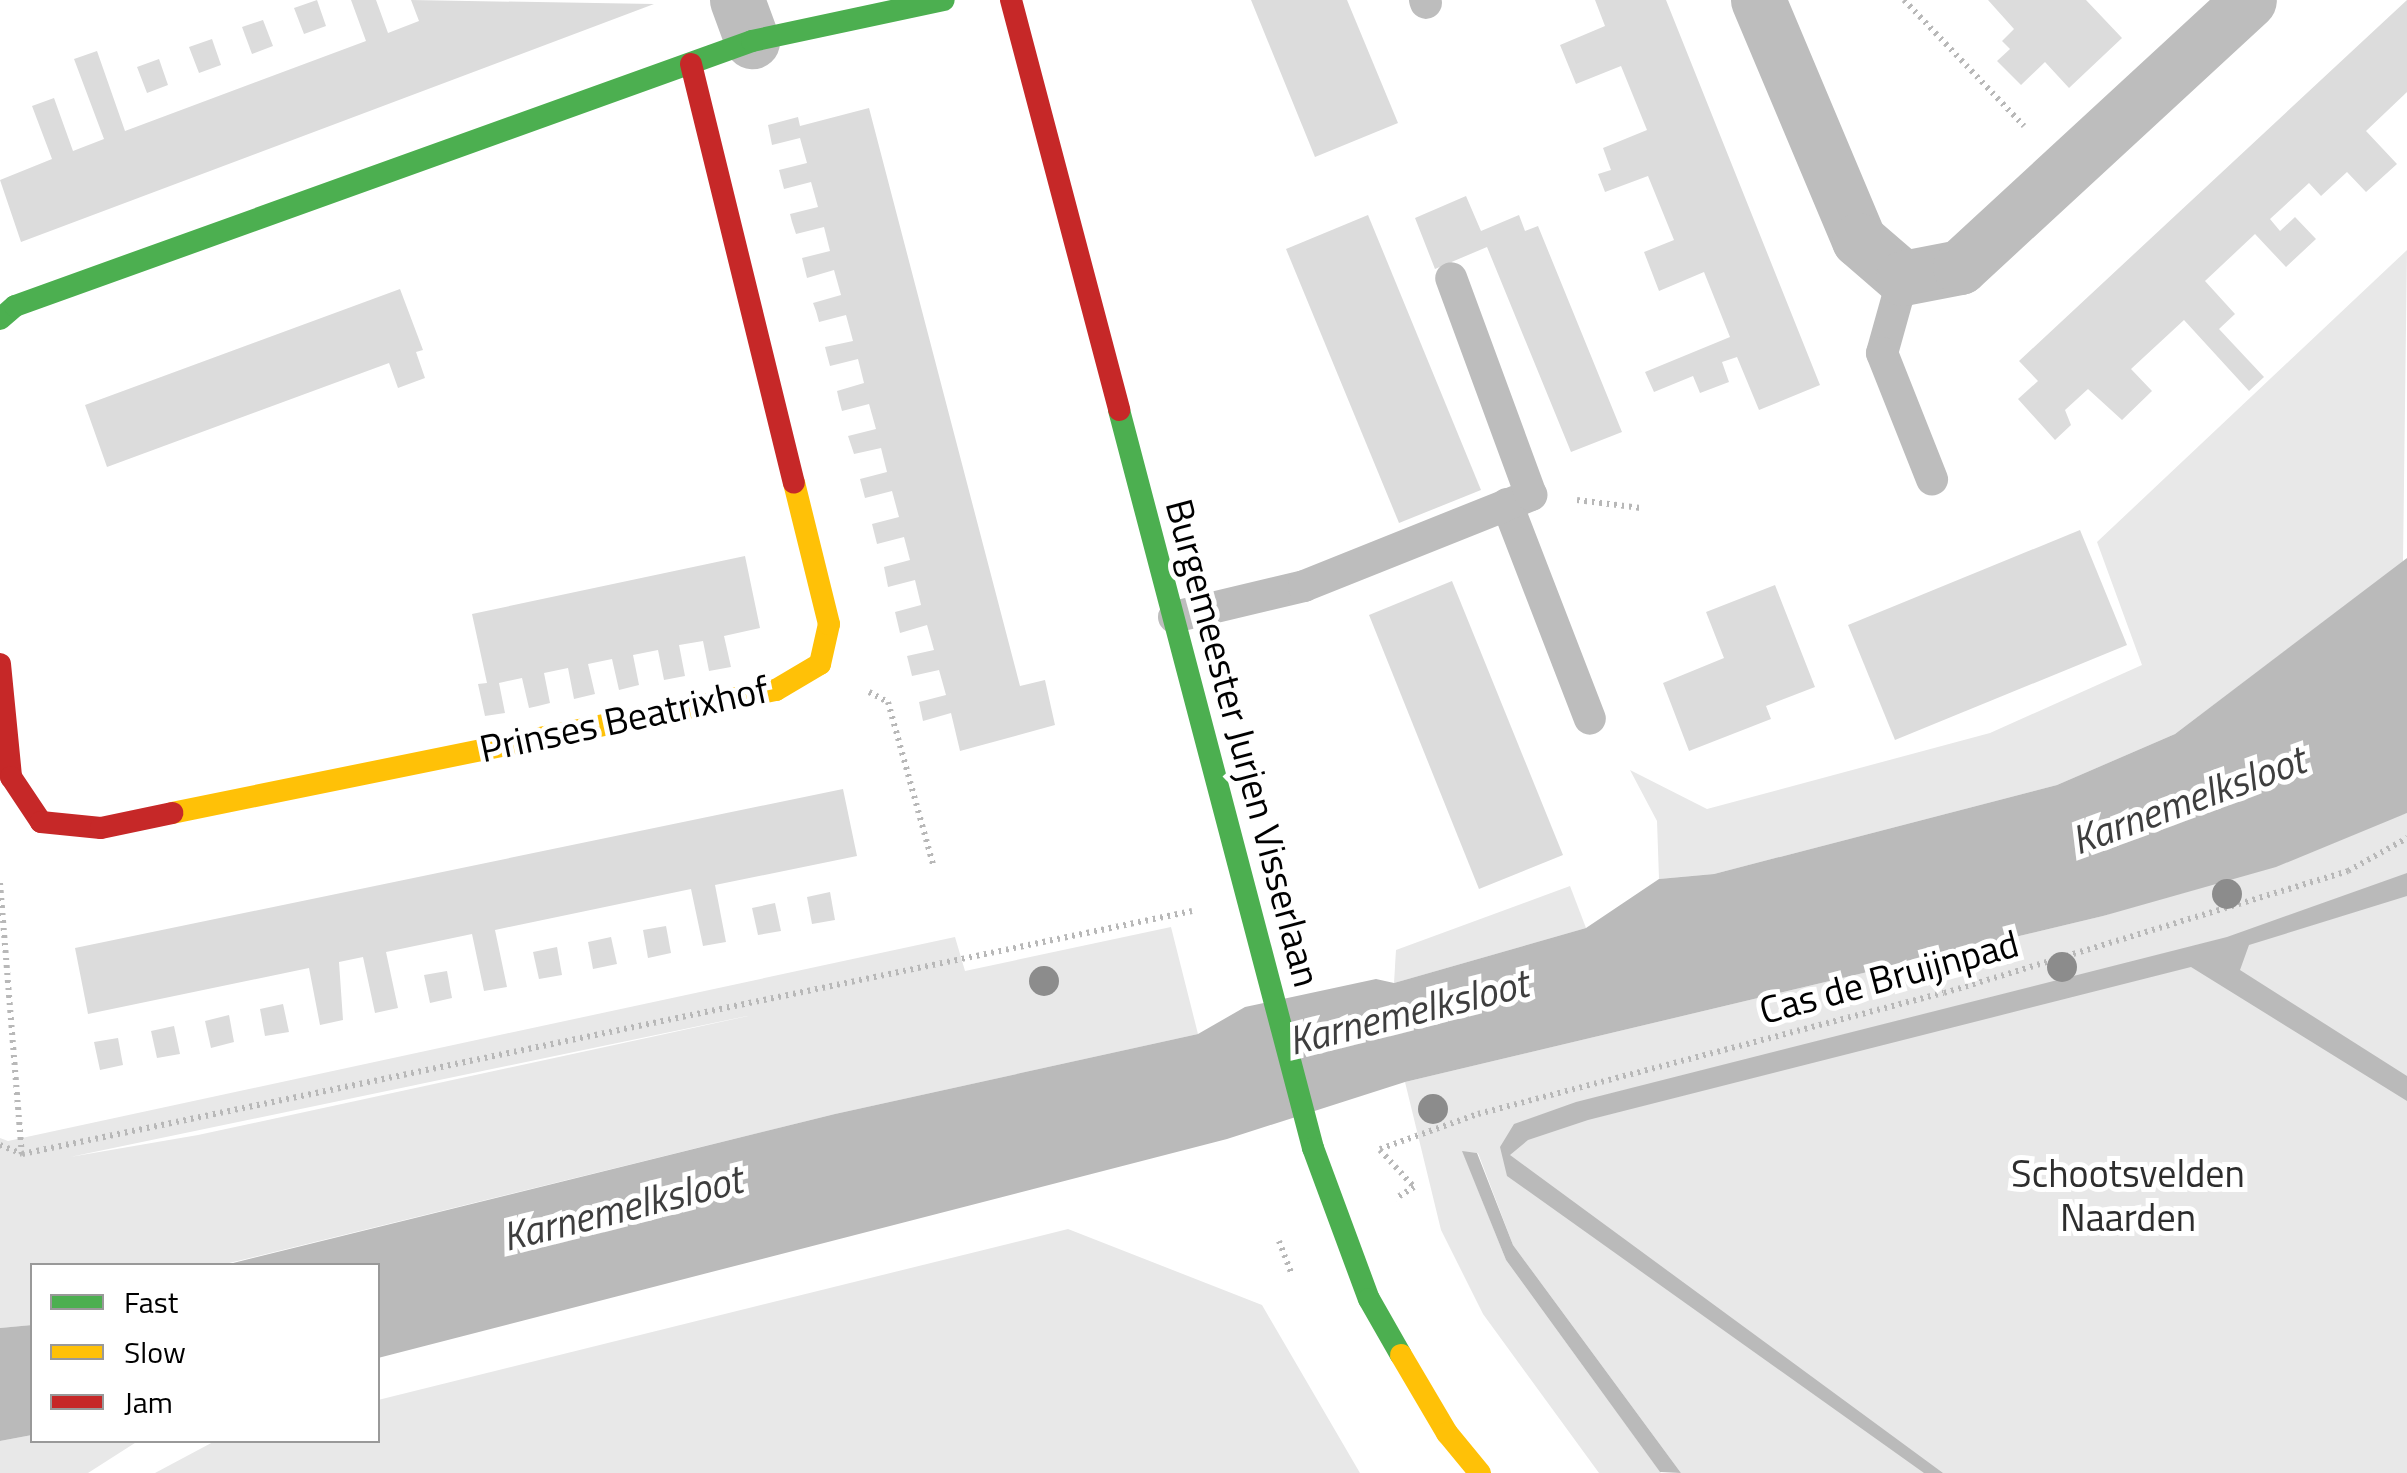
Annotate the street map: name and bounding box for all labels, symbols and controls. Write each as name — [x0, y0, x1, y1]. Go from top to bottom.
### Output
street label: Burgemeester Jurjen Visserlaan — [1156, 494, 1330, 992]
street label: Prinses Beatrixhof — [475, 666, 773, 772]
water label: Karnemelksloot — [2065, 736, 2311, 864]
street label: Cas de Bruijnpad — [1754, 921, 2024, 1033]
water label: Karnemelksloot — [1283, 959, 1533, 1065]
park label: Schootsvelden Naarden — [2011, 1151, 2245, 1240]
water label: Karnemelksloot — [497, 1155, 747, 1261]
legend — [30, 1263, 380, 1443]
text: Fast — [124, 1279, 178, 1325]
text: Slow — [124, 1329, 186, 1375]
text: Jam — [124, 1379, 173, 1425]

